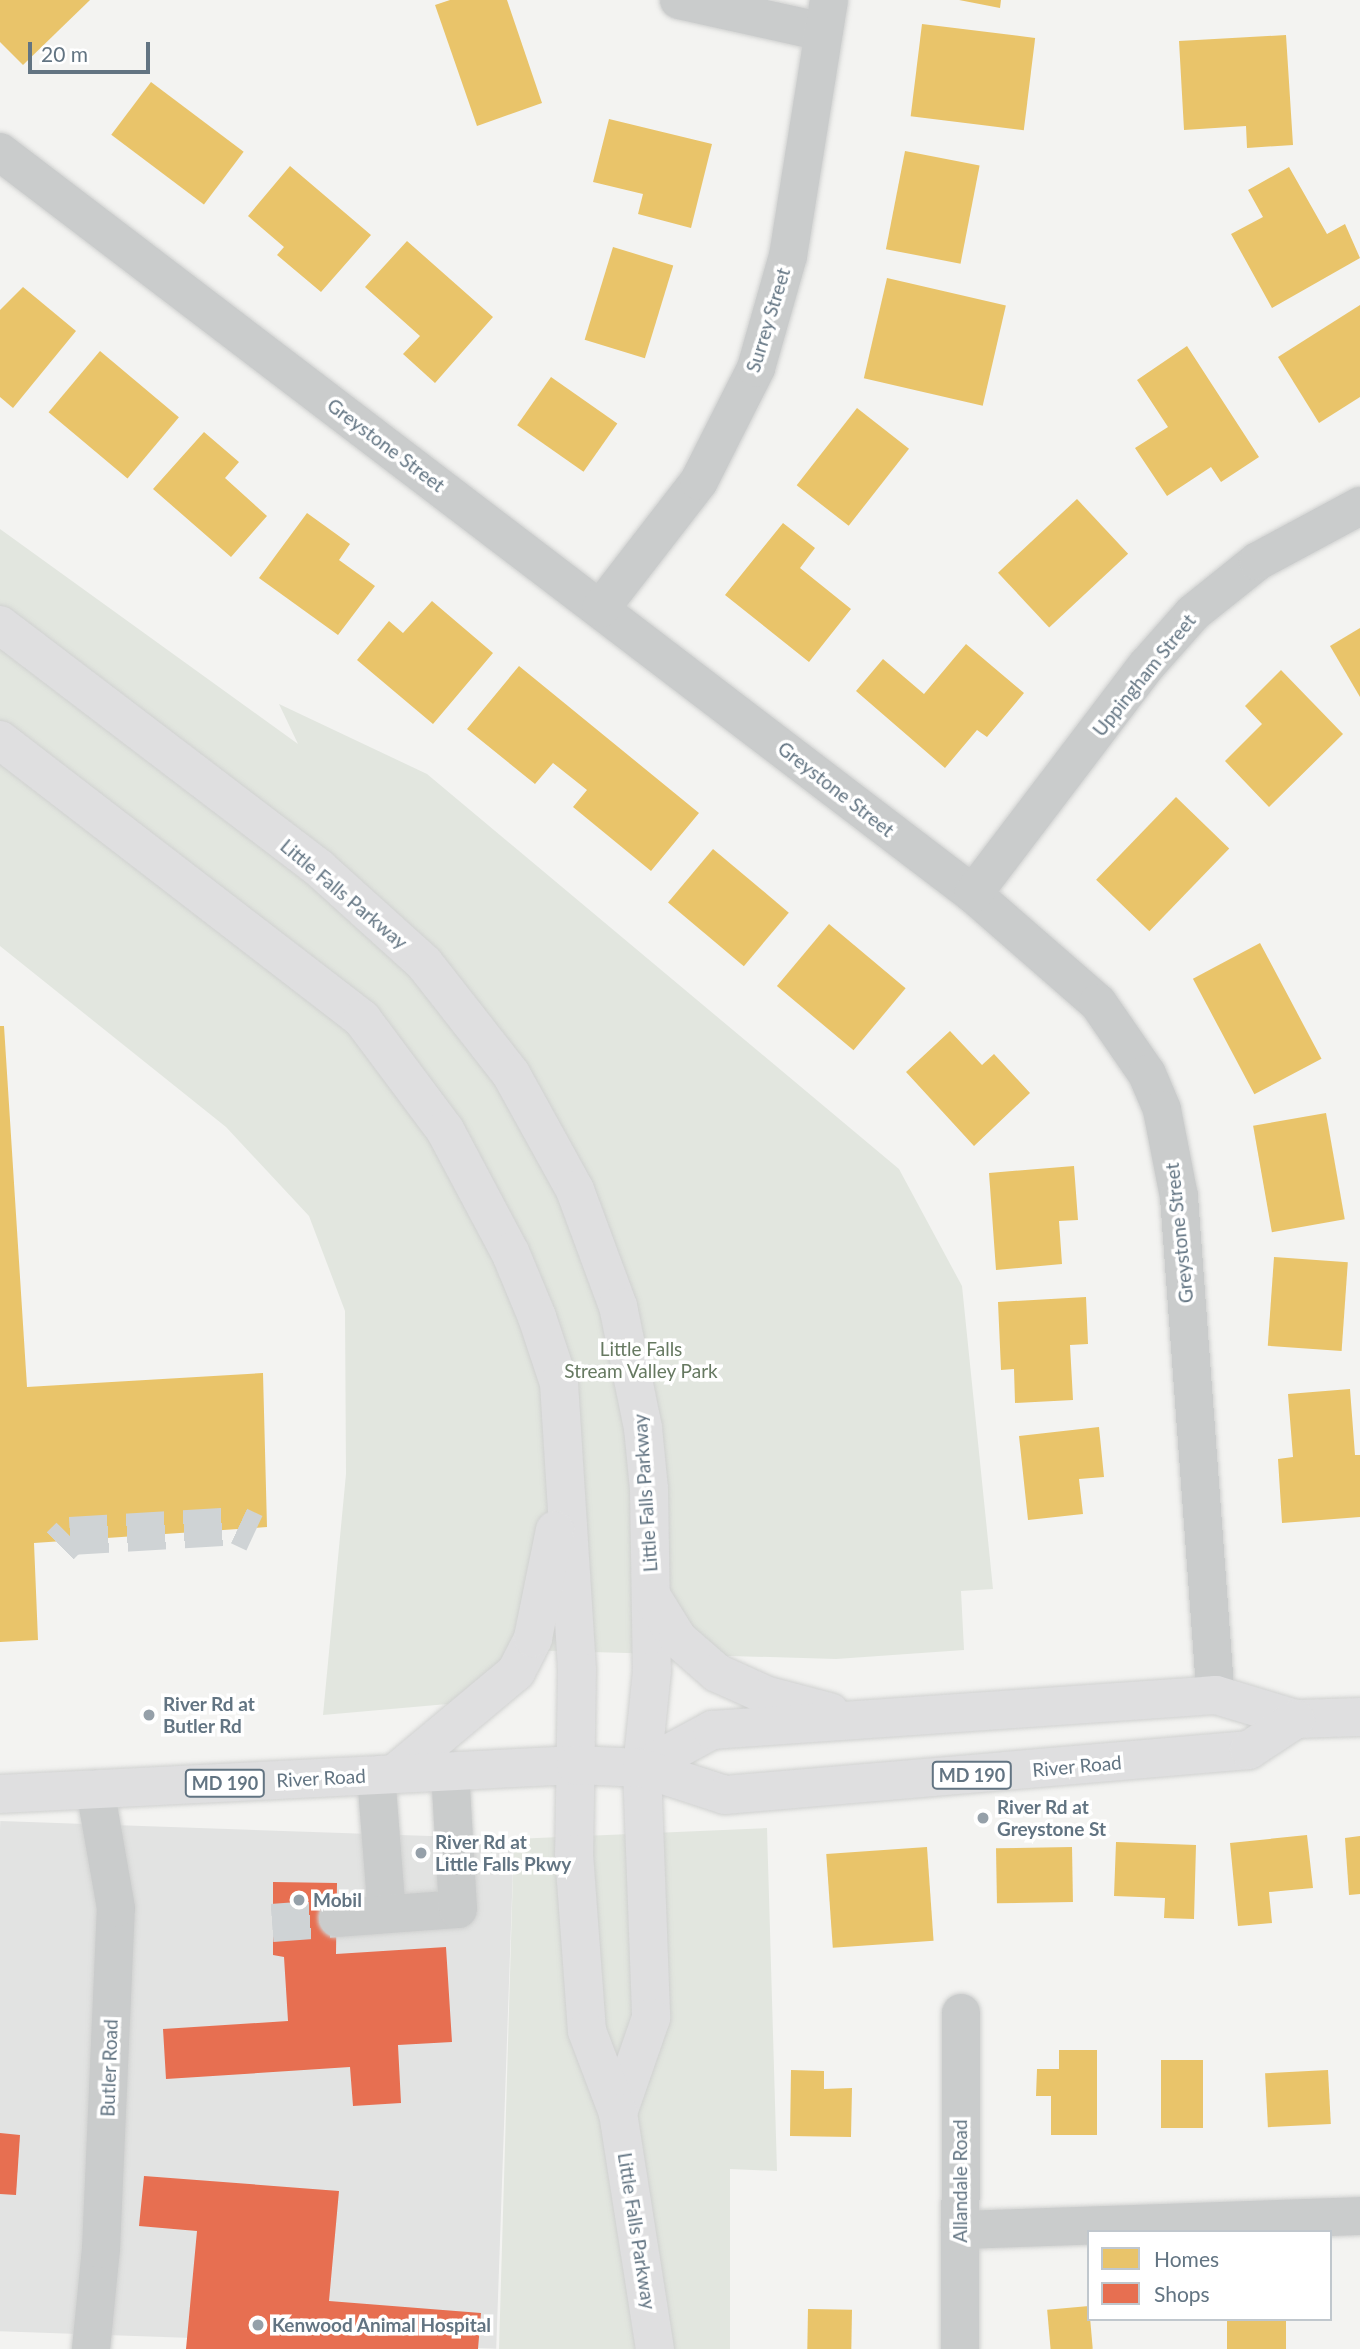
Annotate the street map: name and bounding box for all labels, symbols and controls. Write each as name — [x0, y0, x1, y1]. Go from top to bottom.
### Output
scale bar — [32, 28, 154, 72]
text: 20 m — [41, 41, 88, 66]
street label: Surrey Street — [741, 265, 795, 375]
street label: Greystone Street — [323, 393, 449, 497]
street label: Uppingham Street — [1088, 609, 1200, 741]
street label: Greystone Street — [773, 737, 899, 841]
street label: Little Falls Parkway — [276, 834, 412, 954]
street label: Greystone Street — [1160, 1162, 1198, 1304]
park label: Little Falls Stream Valley Park — [564, 1338, 718, 1382]
street label: Little Falls Parkway — [628, 1413, 662, 1573]
place label: River Rd at Butler Rd — [163, 1693, 255, 1737]
marker: River Rd at Butler Rd — [141, 1707, 157, 1723]
street label: River Road — [1031, 1751, 1123, 1781]
road number: MD 190 — [932, 1760, 1012, 1790]
street label: River Road — [276, 1764, 366, 1792]
road number: MD 190 — [185, 1768, 265, 1798]
place label: River Rd at Greystone St — [997, 1796, 1106, 1840]
marker: River Rd at Greystone St — [975, 1810, 991, 1826]
place label: River Rd at Little Falls Pkwy — [435, 1831, 571, 1875]
marker: River Rd at Little Falls Pkwy — [413, 1845, 429, 1861]
place label: Mobil — [313, 1889, 362, 1911]
marker: Mobil — [291, 1892, 307, 1908]
street label: Butler Road — [96, 2019, 122, 2117]
street label: Allandale Road — [949, 2119, 971, 2243]
street label: Little Falls Parkway — [613, 2151, 661, 2311]
legend — [1087, 2230, 1332, 2321]
text: Homes — [1154, 2246, 1219, 2271]
text: Shops — [1154, 2281, 1210, 2306]
place label: Kenwood Animal Hospital — [272, 2314, 492, 2336]
marker: Kenwood Animal Hospital — [250, 2317, 266, 2333]

